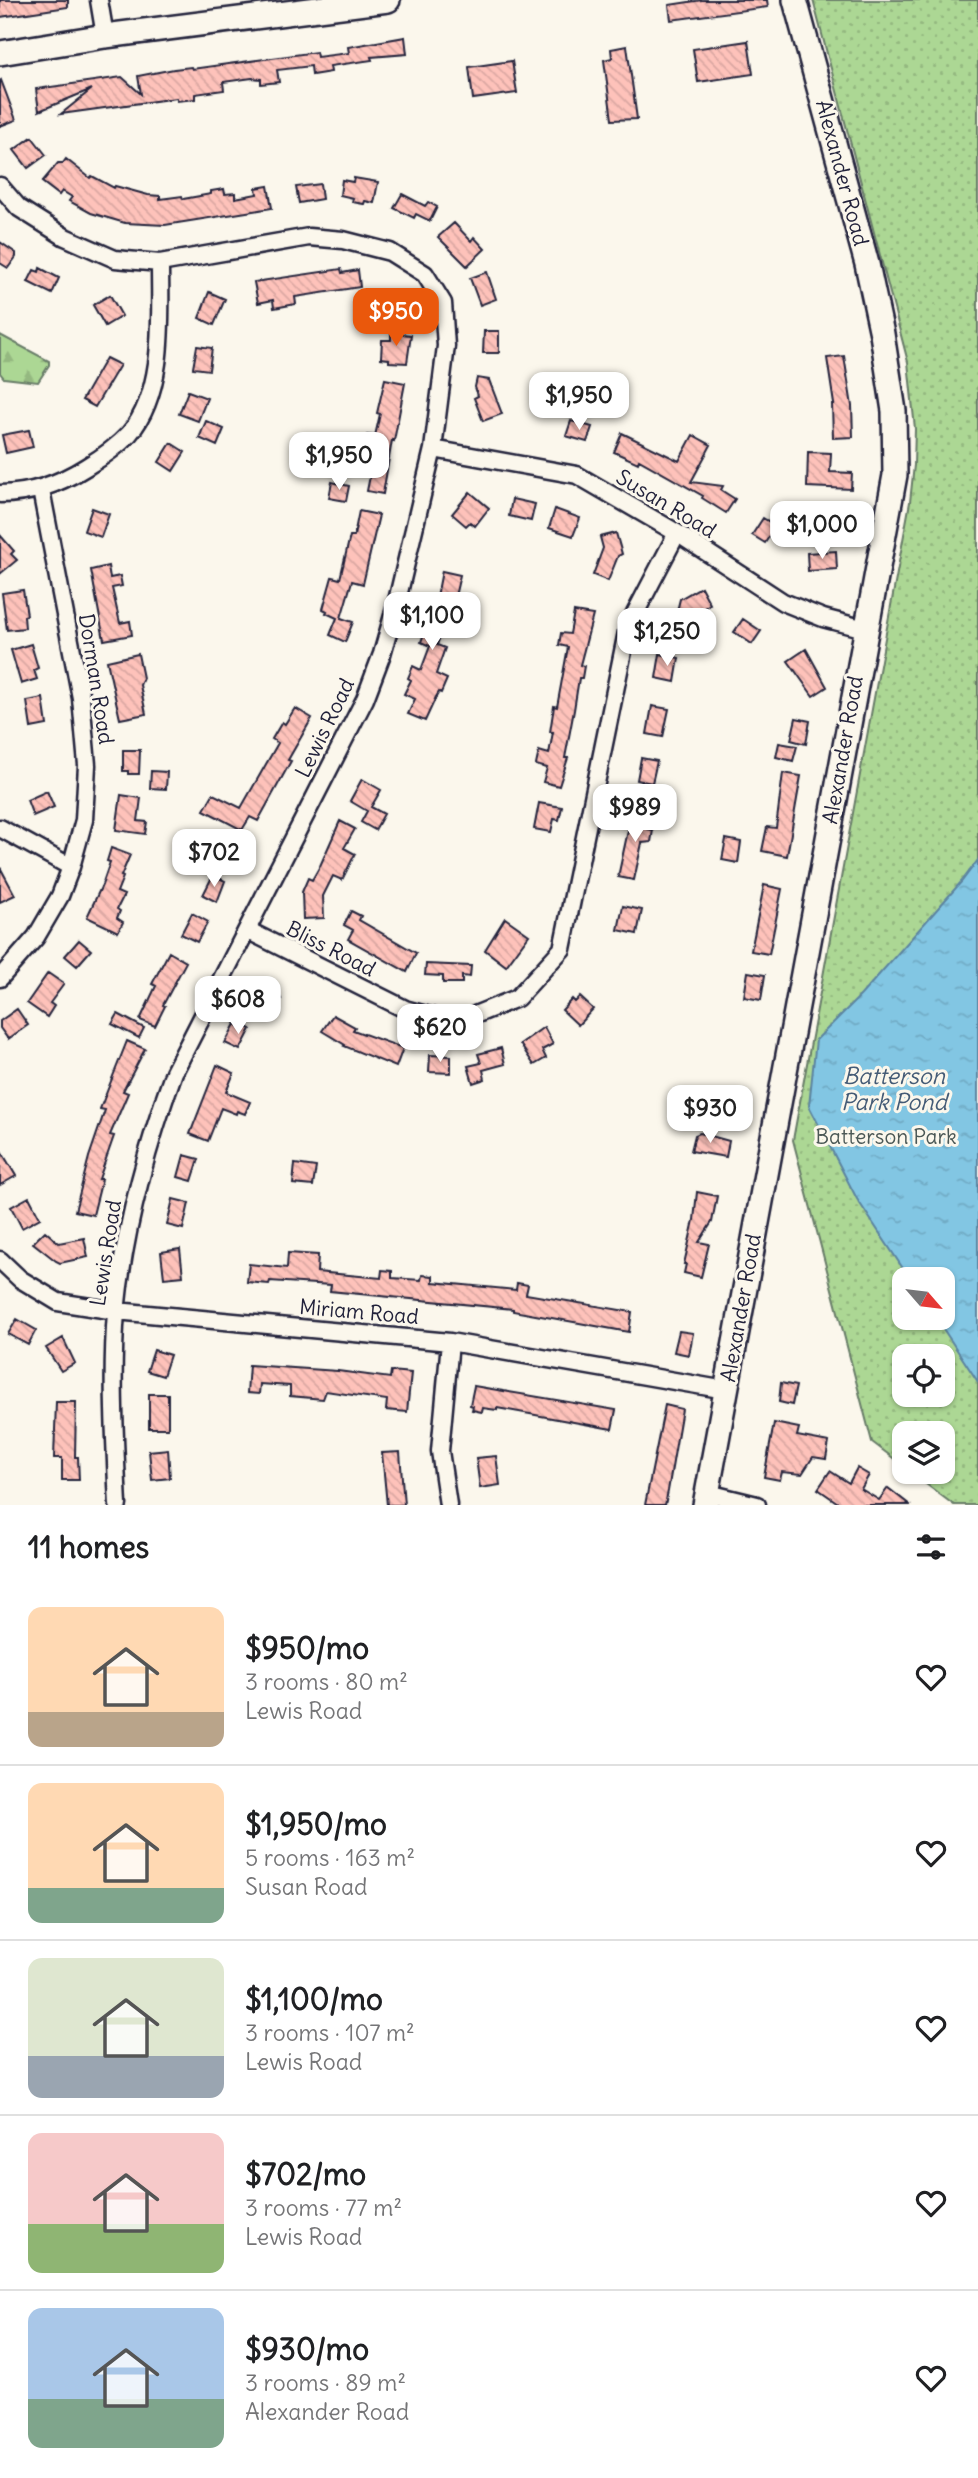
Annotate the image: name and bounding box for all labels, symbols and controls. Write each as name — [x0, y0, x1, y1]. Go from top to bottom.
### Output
street label: Alexander Road — [810, 97, 875, 249]
pin: $950 — [355, 288, 437, 348]
text: $950 — [369, 296, 423, 325]
pin: $1,950 — [522, 372, 636, 432]
text: $1,950 — [545, 380, 613, 409]
pin: $1,950 — [282, 433, 396, 492]
text: $1,950 — [305, 440, 373, 469]
street label: Susan Road — [611, 463, 721, 544]
pin: $1,000 — [765, 502, 879, 561]
text: $1,000 — [786, 509, 858, 538]
pin: $1,100 — [375, 592, 489, 652]
text: $1,100 — [400, 600, 464, 629]
pin: $1,250 — [610, 608, 724, 668]
street label: Dorman Road — [73, 612, 120, 746]
text: $1,250 — [633, 616, 701, 645]
street label: Lewis Road — [289, 674, 360, 782]
street label: Alexander Road — [816, 674, 869, 826]
pin: $989 — [594, 784, 676, 844]
text: $989 — [609, 792, 661, 821]
pin: $702 — [173, 830, 255, 889]
text: $702 — [188, 837, 240, 866]
street label: Bliss Road — [282, 915, 380, 982]
pin: $608 — [197, 976, 279, 1036]
text: $608 — [211, 984, 265, 1013]
pin: $620 — [399, 1004, 481, 1064]
text: $620 — [413, 1012, 467, 1041]
water label: Batterson Park Pond — [841, 1061, 951, 1116]
pin: $930 — [669, 1086, 751, 1145]
text: $930 — [683, 1093, 737, 1122]
park label: Batterson Park — [815, 1123, 957, 1150]
street label: Lewis Road — [84, 1198, 127, 1308]
street label: Alexander Road — [714, 1232, 767, 1384]
north arrow — [892, 1267, 956, 1330]
map controls — [892, 1267, 955, 1484]
street label: Miriam Road — [298, 1293, 420, 1330]
button: locate — [892, 1344, 955, 1407]
button: layers — [892, 1421, 955, 1484]
text: 11 homes — [28, 1528, 149, 1566]
icon: filters — [912, 1528, 950, 1566]
text: $950/mo — [245, 1629, 369, 1667]
icon: home — [84, 1635, 168, 1719]
icon: heart — [912, 1658, 950, 1696]
text: 3 rooms · 80 m² — [245, 1667, 408, 1696]
text: Lewis Road — [245, 1696, 362, 1725]
text: $1,950/mo — [245, 1805, 387, 1843]
icon: home — [84, 1811, 168, 1895]
icon: heart — [912, 1834, 950, 1872]
text: 5 rooms · 163 m² — [245, 1843, 415, 1872]
text: Susan Road — [245, 1872, 368, 1901]
text: $1,100/mo — [245, 1980, 383, 2018]
icon: home — [84, 1986, 168, 2070]
icon: heart — [912, 2009, 950, 2047]
text: 3 rooms · 107 m² — [245, 2018, 415, 2047]
text: Lewis Road — [245, 2047, 362, 2076]
text: $702/mo — [245, 2155, 366, 2193]
icon: home — [84, 2161, 168, 2245]
icon: heart — [912, 2184, 950, 2222]
text: 3 rooms · 77 m² — [245, 2193, 402, 2222]
text: Lewis Road — [245, 2222, 362, 2251]
text: $930/mo — [245, 2330, 369, 2368]
icon: home — [84, 2336, 168, 2420]
icon: heart — [912, 2359, 950, 2397]
text: 3 rooms · 89 m² — [245, 2368, 406, 2397]
text: Alexander Road — [245, 2397, 409, 2426]

